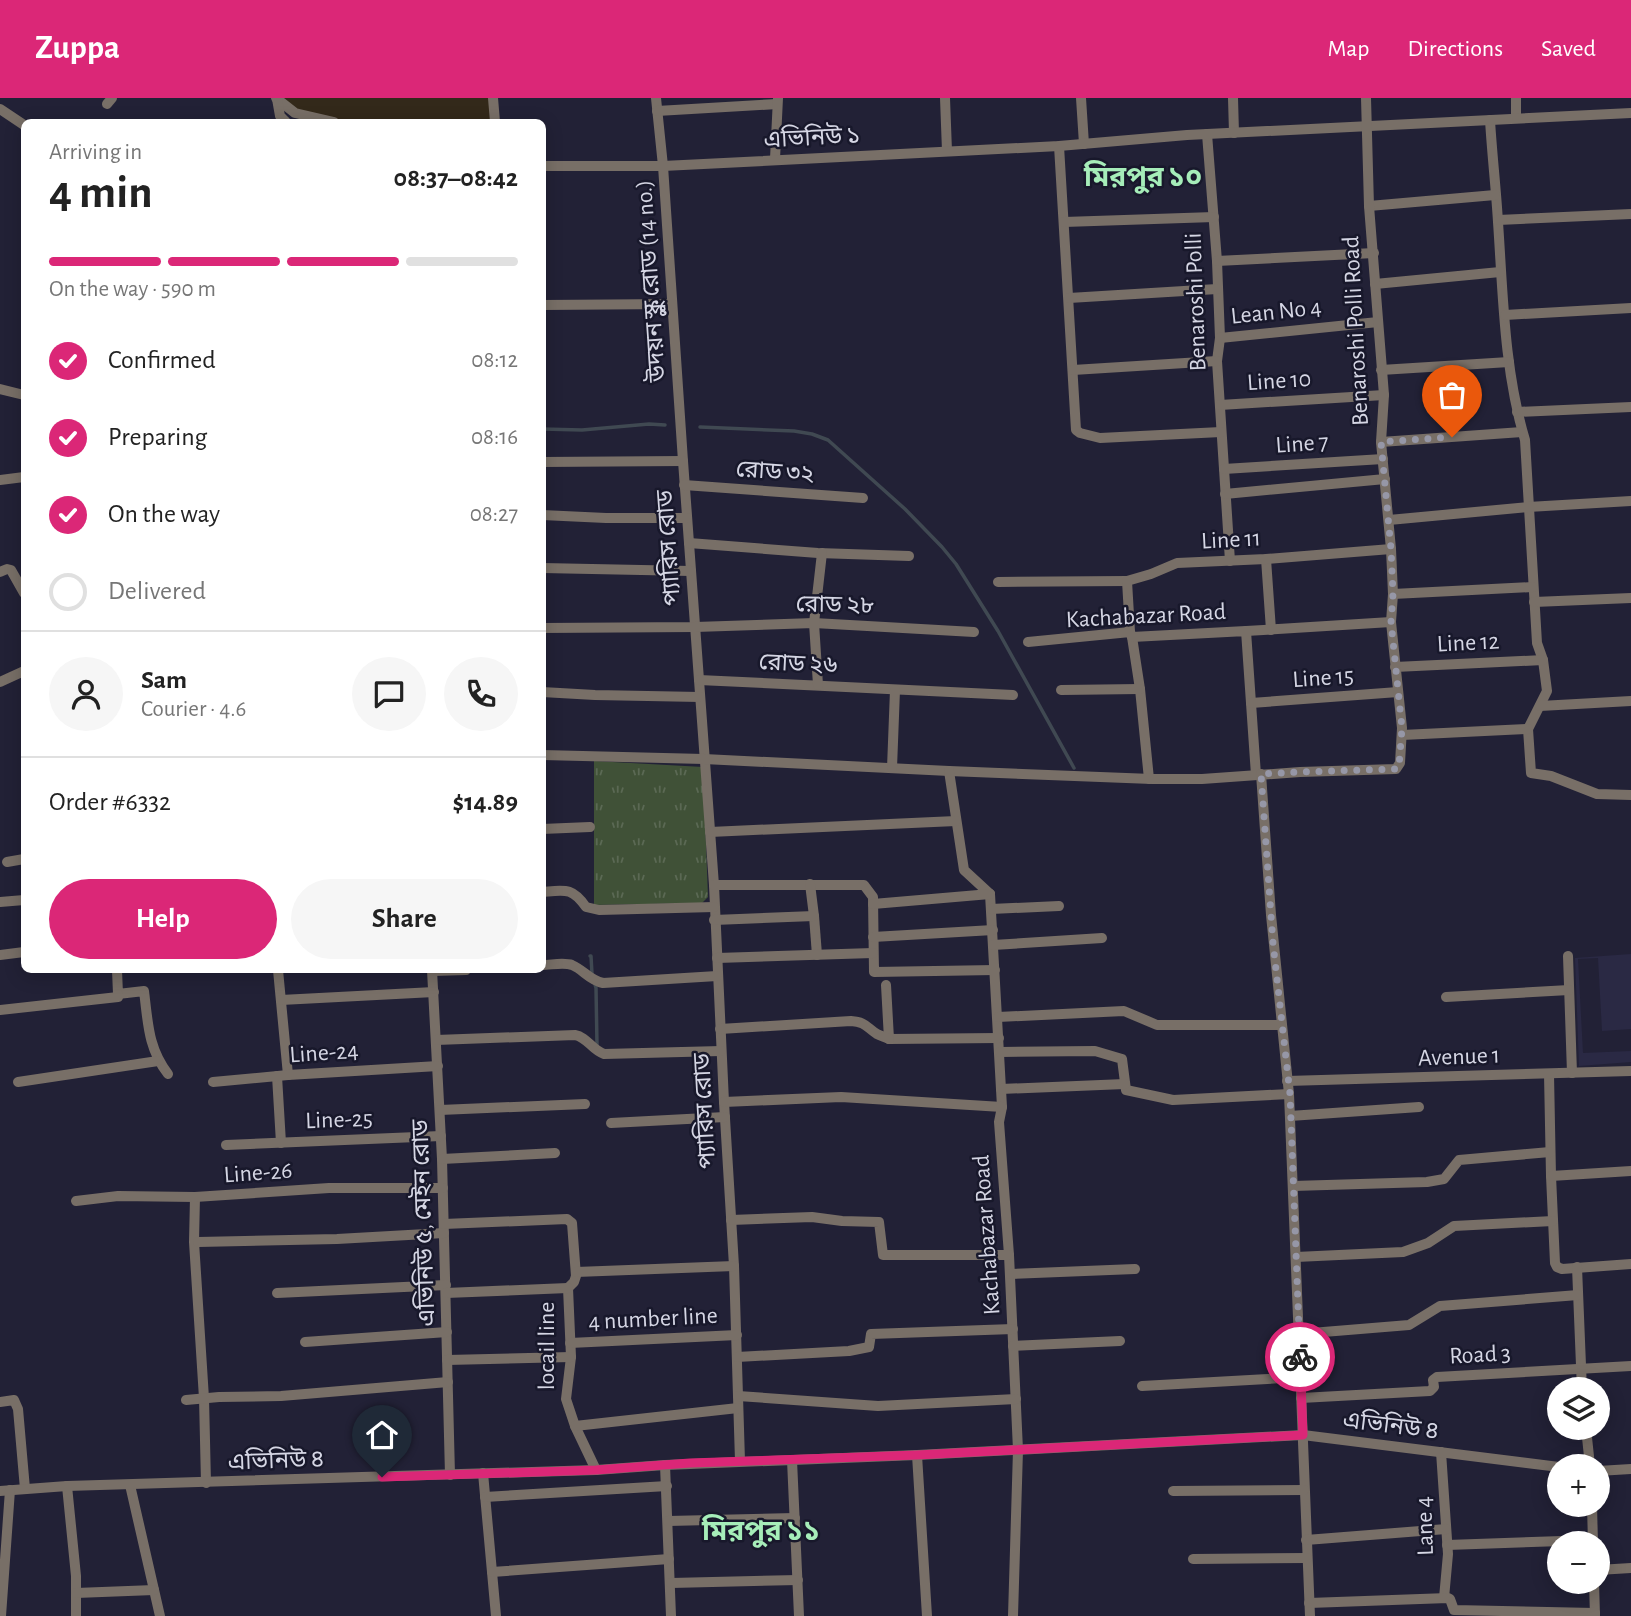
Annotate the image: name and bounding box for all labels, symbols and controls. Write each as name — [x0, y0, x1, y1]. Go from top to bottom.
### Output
text: Zuppa — [35, 32, 120, 65]
text: Map — [1327, 37, 1369, 61]
text: Directions — [1407, 37, 1503, 61]
text: Saved — [1541, 37, 1596, 61]
street label: এভিনিউ ১ — [763, 120, 861, 153]
text: Arriving in — [49, 141, 142, 164]
district label: মিরপুর ১০ — [1083, 160, 1202, 194]
text: 08:37–08:42 — [394, 165, 518, 191]
text: 4 min — [49, 170, 153, 216]
street label: উদয়ন স্কুল রোড (14 no.) — [629, 179, 672, 384]
street label: Benaroshi Polli — [1182, 232, 1210, 372]
street label: Benaroshi Polli Road — [1339, 235, 1373, 427]
text: On the way · 590 m — [49, 278, 216, 301]
street label: Lean No 4 — [1230, 295, 1323, 329]
icon: check — [49, 342, 87, 380]
text: Confirmed — [108, 347, 216, 373]
text: 08:12 — [471, 349, 518, 372]
pin — [1422, 365, 1482, 437]
street label: Line 10 — [1246, 367, 1312, 395]
icon: bag — [1433, 376, 1471, 414]
icon: check — [49, 419, 87, 457]
text: Preparing — [108, 424, 207, 450]
text: 08:16 — [471, 426, 518, 449]
street label: Line 7 — [1275, 430, 1329, 458]
street label: রোড ৩২ — [735, 457, 815, 487]
street label: প্যারিস রোড — [650, 488, 685, 607]
icon: check — [49, 496, 87, 534]
text: On the way — [108, 501, 220, 527]
text: 08:27 — [470, 503, 518, 526]
street label: Line 11 — [1201, 526, 1261, 554]
text: Delivered — [108, 578, 206, 604]
street label: রোড ২৮ — [795, 592, 875, 618]
street label: Kachabazar Road — [1065, 600, 1227, 632]
street label: Line 12 — [1436, 629, 1500, 657]
street label: রোড ২৬ — [758, 650, 838, 678]
button: person — [49, 657, 123, 731]
button: chat — [352, 657, 426, 731]
button: phone — [444, 657, 518, 731]
street label: Line 15 — [1292, 664, 1355, 692]
text: Sam — [141, 667, 187, 693]
text: Courier · 4.6 — [141, 698, 246, 721]
text: Order #6332 — [49, 789, 171, 815]
text: $14.89 — [453, 789, 518, 815]
button: Help — [49, 879, 277, 959]
button: Share — [291, 879, 518, 959]
street label: Line-24 — [289, 1039, 359, 1067]
street label: Avenue 1 — [1418, 1044, 1501, 1070]
street label: প্যারিস রোড — [687, 1051, 720, 1170]
street label: Line-25 — [305, 1107, 373, 1133]
street label: এভিনিউ ৫, মেইন রোড — [405, 1118, 440, 1327]
street label: Kachabazar Road — [969, 1154, 1005, 1316]
street label: Line-26 — [223, 1159, 293, 1187]
street label: locail line — [535, 1302, 559, 1390]
street label: 4 number line — [588, 1304, 718, 1334]
courier — [1265, 1322, 1335, 1392]
icon: bike — [1281, 1338, 1319, 1376]
street label: Road 3 — [1449, 1341, 1511, 1369]
map controls — [1547, 1377, 1610, 1594]
button: layers — [1547, 1377, 1610, 1440]
pin — [352, 1405, 412, 1477]
street label: এভিনিউ ৪ — [1341, 1405, 1441, 1444]
icon: home — [363, 1416, 401, 1454]
street label: এভিনিউ ৪ — [227, 1444, 325, 1475]
button: + — [1547, 1454, 1610, 1517]
street label: Lane 4 — [1412, 1496, 1438, 1556]
district label: মিরপুর ১১ — [701, 1514, 820, 1548]
button: − — [1547, 1531, 1610, 1594]

